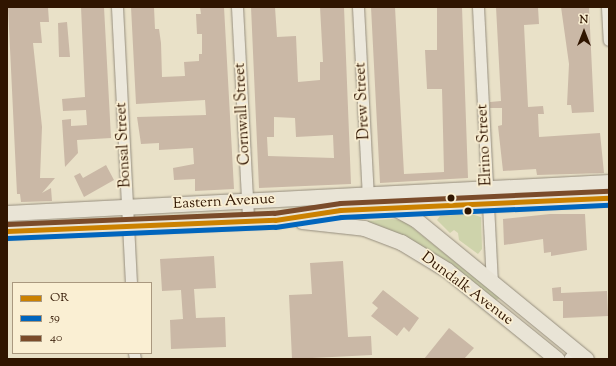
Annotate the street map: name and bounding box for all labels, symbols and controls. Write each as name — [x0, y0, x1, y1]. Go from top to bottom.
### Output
north arrow — [564, 12, 604, 52]
text: N — [580, 12, 588, 28]
street label: Cornwall Street — [231, 62, 255, 166]
street label: Drew Street — [352, 62, 374, 140]
street label: Bonsal Street — [113, 102, 135, 188]
street label: Elrino Street — [474, 104, 496, 186]
street label: Eastern Avenue — [173, 190, 275, 214]
unlabelled marker — [446, 193, 456, 203]
unlabelled marker — [463, 206, 473, 216]
street label: Dundalk Avenue — [417, 249, 517, 329]
legend — [12, 282, 152, 354]
text: OR — [50, 289, 69, 307]
text: 59 — [50, 309, 60, 327]
text: 40 — [50, 329, 62, 347]

